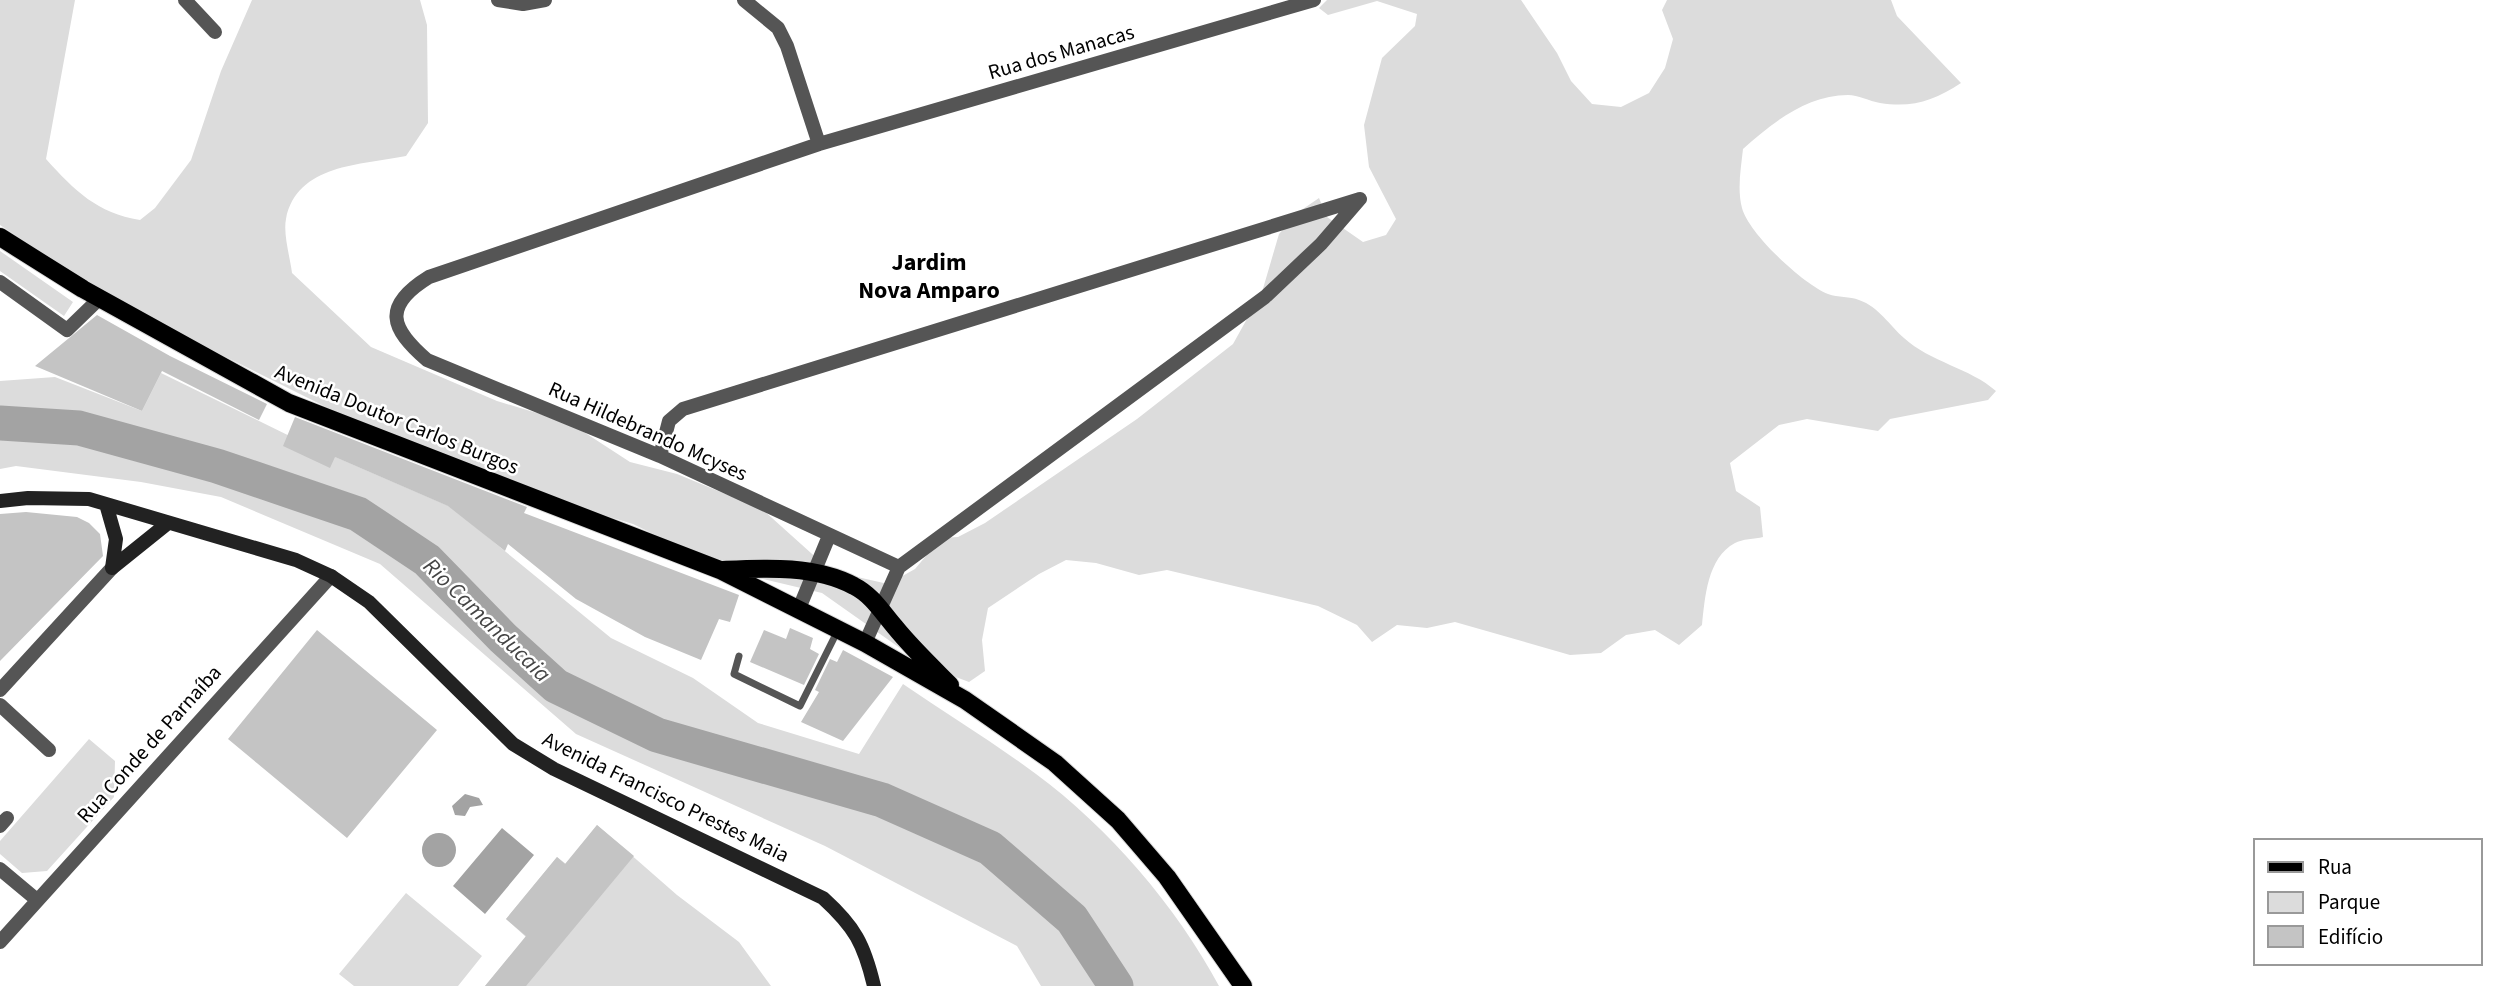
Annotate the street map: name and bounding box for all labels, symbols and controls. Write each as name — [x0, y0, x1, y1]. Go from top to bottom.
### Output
street label: Rua dos Manacas — [984, 17, 1138, 87]
district label: Jardim Nova Amparo — [858, 245, 1000, 308]
street label: Avenida Doutor Carlos Burgos — [271, 356, 524, 482]
street label: Rua Hildebrando Mcyses — [544, 374, 752, 488]
water label: Rio Camanducaia — [416, 550, 558, 690]
street label: Rua Conde de Parnaíba — [70, 658, 228, 830]
street label: Avenida Francisco Prestes Maia — [538, 724, 794, 870]
legend — [2254, 839, 2482, 965]
text: Rua — [2318, 852, 2352, 882]
text: Parque — [2318, 887, 2380, 917]
text: Edifício — [2318, 922, 2383, 952]

